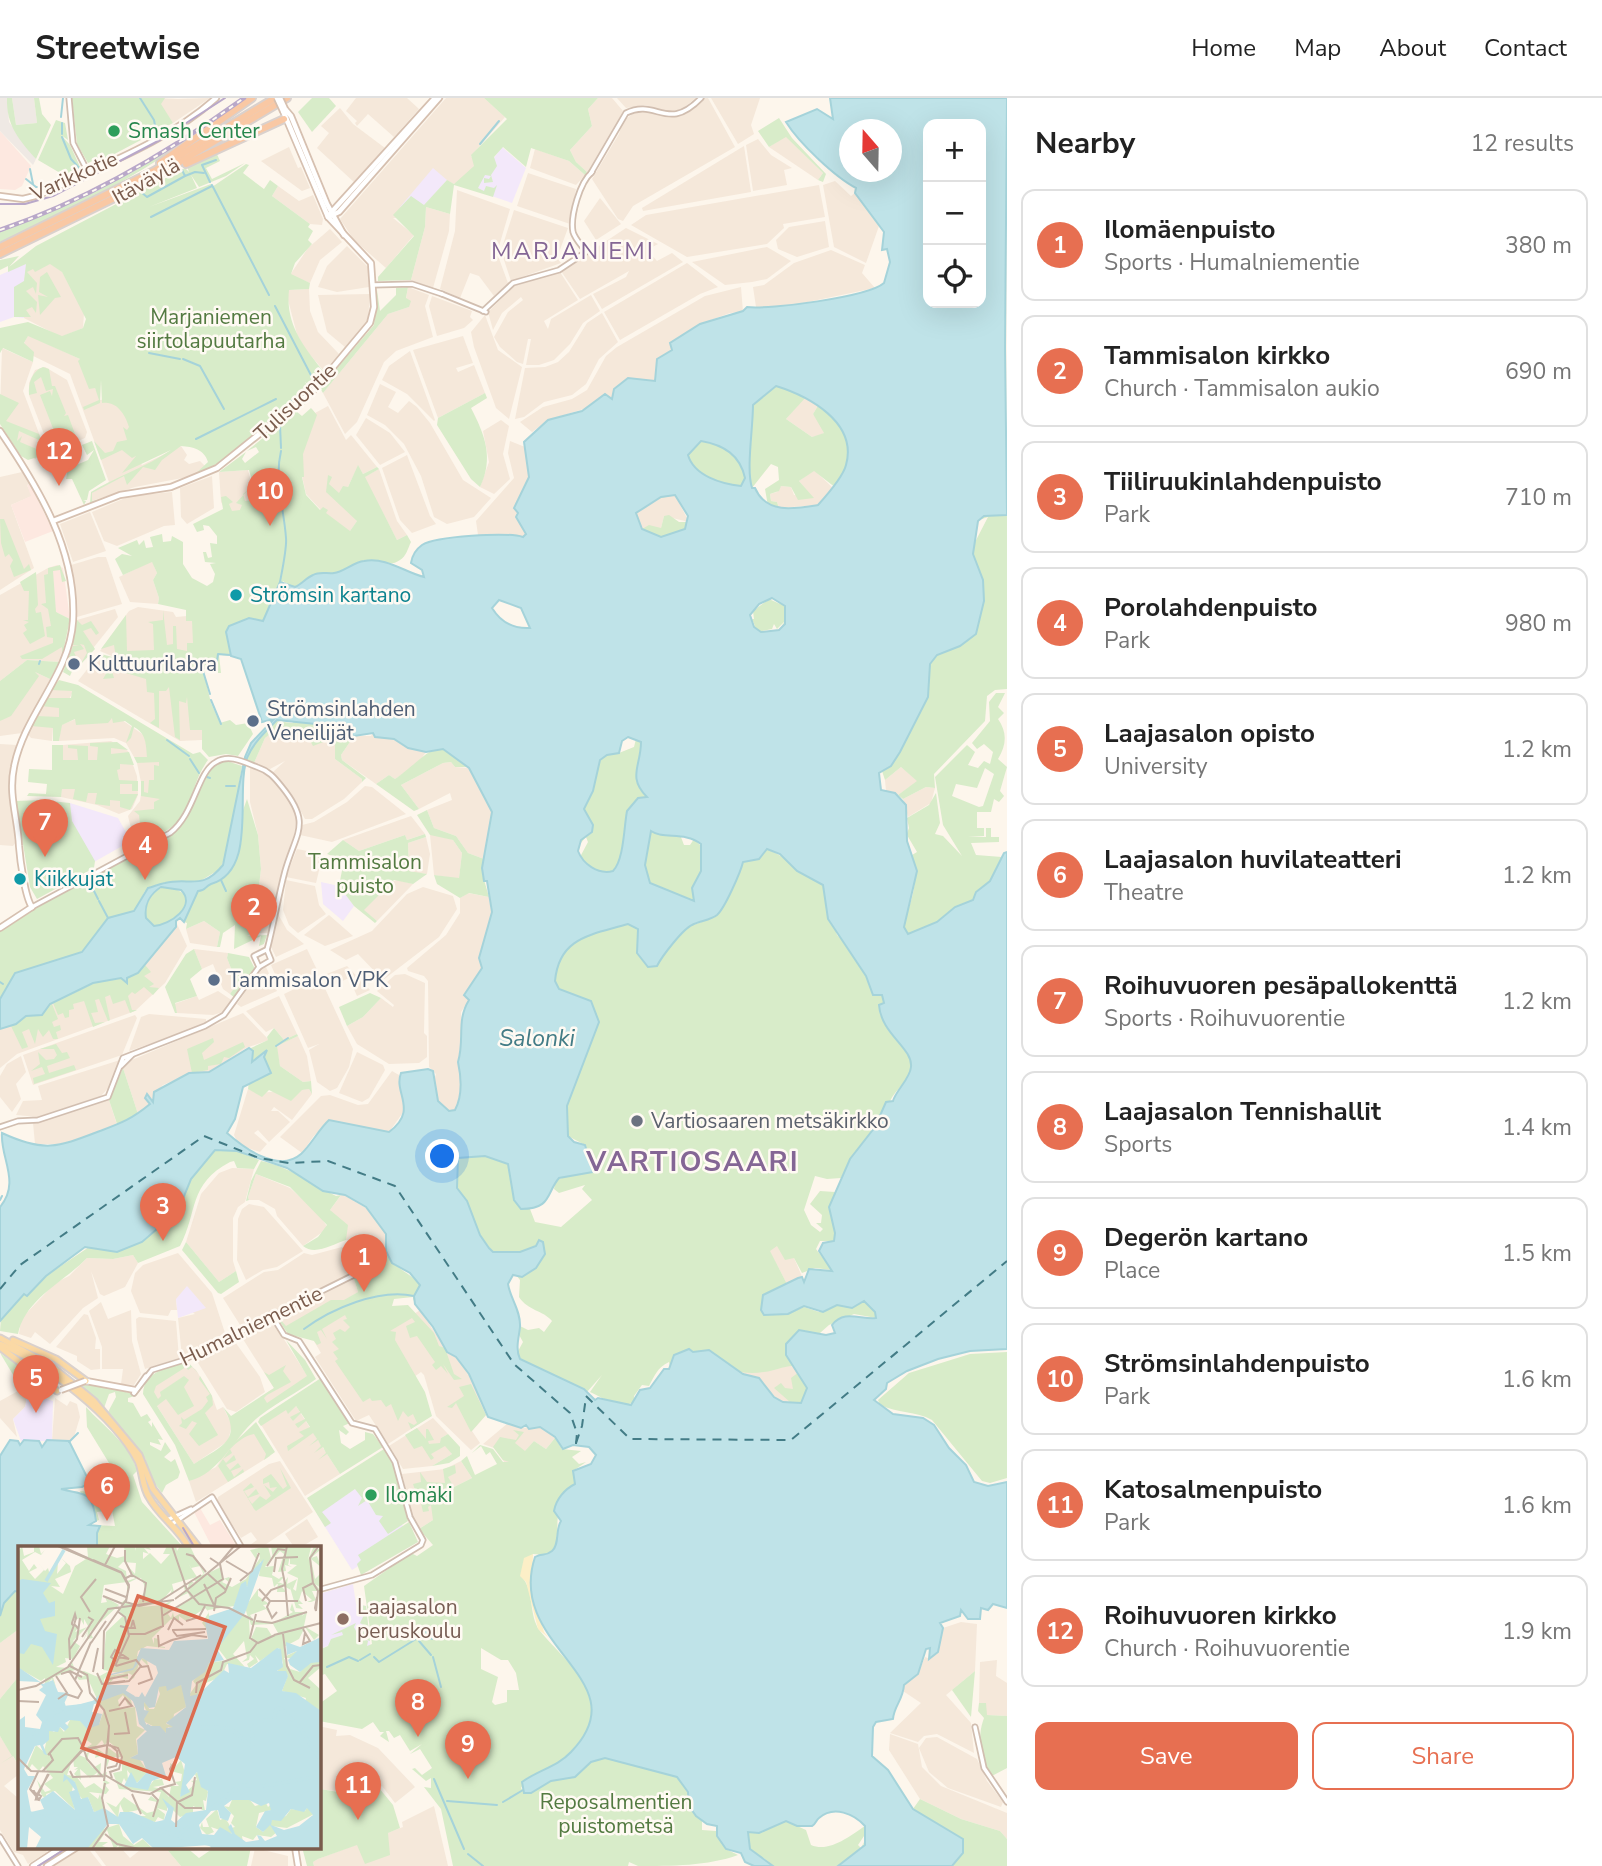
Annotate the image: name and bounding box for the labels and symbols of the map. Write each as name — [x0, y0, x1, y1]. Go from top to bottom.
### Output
place label: Smash Center — [128, 117, 260, 145]
north arrow — [839, 119, 902, 182]
marker: Smash Center — [106, 123, 122, 139]
street label: Varikkotie — [25, 144, 122, 208]
street label: Itäväylä — [107, 151, 185, 211]
district label: MARJANIEMI — [491, 235, 655, 267]
park label: Marjaniemen siirtolapuutarha — [136, 303, 286, 355]
street label: Tulisuontie — [248, 357, 342, 447]
pin: 12 — [36, 428, 82, 486]
pin: 10 — [247, 468, 293, 526]
place label: Strömsin kartano — [250, 581, 411, 609]
marker: Strömsin kartano — [228, 587, 244, 603]
place label: Kulttuurilabra — [88, 650, 217, 678]
marker: Kulttuurilabra — [66, 656, 82, 672]
place label: Strömsinlahden Veneilijät — [266, 695, 416, 747]
marker: Strömsinlahden Veneilijät — [245, 713, 261, 729]
pin: 7 — [22, 799, 68, 857]
pin: 4 — [122, 822, 168, 880]
park label: Tammisalon puisto — [308, 848, 422, 900]
place label: Kiikkujat — [34, 865, 114, 893]
marker: Kiikkujat — [12, 871, 28, 887]
pin: 2 — [231, 884, 277, 942]
place label: Tammisalon VPK — [228, 966, 389, 994]
marker: Tammisalon VPK — [206, 972, 222, 988]
water label: Salonki — [499, 1023, 576, 1054]
place label: Vartiosaaren metsäkirkko — [650, 1107, 889, 1135]
marker: Vartiosaaren metsäkirkko — [629, 1113, 645, 1129]
your location — [425, 1139, 459, 1173]
district label: VARTIOSAARI — [585, 1143, 800, 1181]
pin: 3 — [140, 1183, 186, 1241]
pin: 1 — [341, 1234, 387, 1292]
street label: Humalniementie — [175, 1279, 327, 1373]
pin: 5 — [13, 1355, 59, 1413]
pin: 6 — [84, 1463, 130, 1521]
place label: Ilomäki — [385, 1481, 453, 1509]
marker: Ilomäki — [363, 1487, 379, 1503]
inset map — [18, 1546, 320, 1848]
place label: Laajasalon peruskoulu — [357, 1593, 462, 1645]
marker: Laajasalon peruskoulu — [335, 1611, 351, 1627]
pin: 8 — [395, 1679, 441, 1737]
pin: 9 — [445, 1721, 491, 1779]
pin: 11 — [335, 1762, 381, 1820]
park label: Reposalmentien puistometsä — [540, 1788, 692, 1840]

